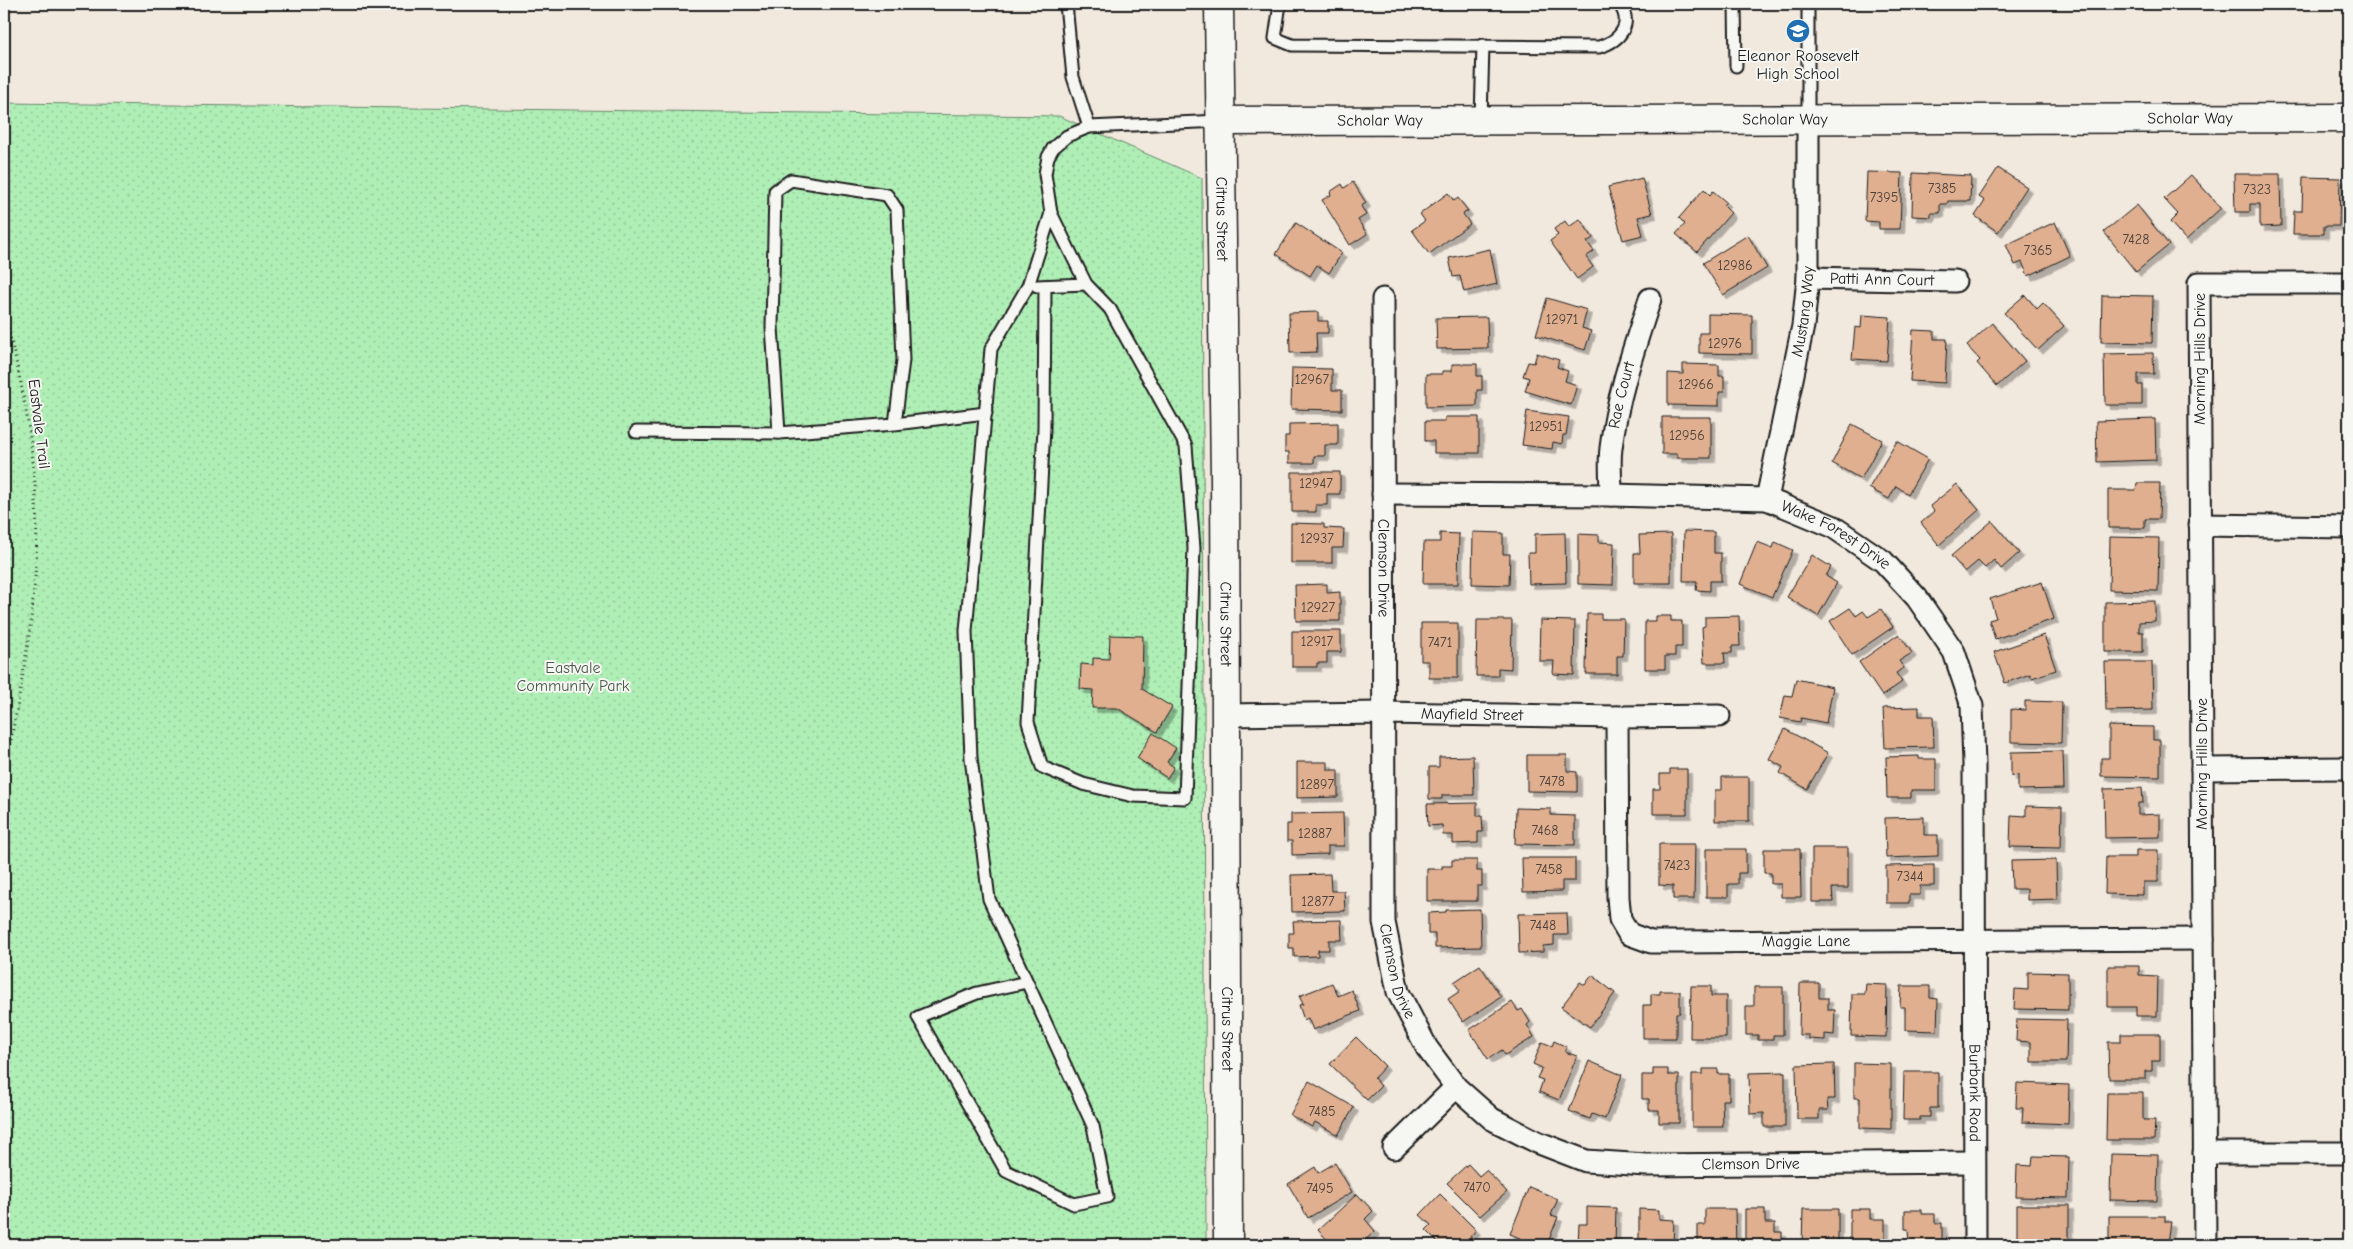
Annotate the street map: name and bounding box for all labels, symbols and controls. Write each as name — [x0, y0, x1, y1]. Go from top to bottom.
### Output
school or university icon: Eleanor Roosevelt High School — [1785, 18, 1811, 44]
place label: Eleanor Roosevelt High School — [1737, 47, 1859, 83]
street label: Scholar Way — [2147, 109, 2234, 128]
street label: Scholar Way — [1742, 110, 1829, 129]
street label: Scholar Way — [1337, 111, 1424, 130]
street label: Citrus Street — [1212, 177, 1231, 262]
house number: 7385 — [1928, 180, 1956, 197]
house number: 7323 — [2243, 181, 2271, 198]
house number: 7395 — [1870, 189, 1898, 206]
house number: 7428 — [2123, 231, 2149, 248]
house number: 7365 — [2024, 242, 2052, 259]
house number: 12986 — [1717, 257, 1753, 274]
street label: Mustang Way — [1788, 265, 1817, 359]
street label: Patti Ann Court — [1830, 269, 1935, 290]
street label: Morning Hills Drive — [2191, 293, 2209, 425]
house number: 12971 — [1546, 311, 1578, 328]
house number: 12976 — [1708, 335, 1742, 352]
street label: Rae Court — [1605, 359, 1639, 430]
house number: 12967 — [1295, 371, 1330, 388]
house number: 12966 — [1678, 376, 1714, 393]
street label: Eastvale Trail — [25, 378, 53, 470]
house number: 12951 — [1529, 418, 1563, 435]
house number: 12956 — [1669, 427, 1705, 444]
house number: 12947 — [1299, 475, 1333, 492]
street label: Wake Forest Drive — [1778, 497, 1895, 573]
street label: Clemson Drive — [1374, 519, 1393, 617]
house number: 12937 — [1300, 530, 1334, 547]
street label: Citrus Street — [1216, 582, 1235, 667]
house number: 12927 — [1301, 599, 1335, 616]
house number: 12917 — [1301, 633, 1334, 650]
house number: 7471 — [1428, 634, 1452, 651]
park label: Eastvale Community Park — [516, 659, 630, 695]
street label: Morning Hills Drive — [2193, 698, 2211, 830]
street label: Mayfield Street — [1421, 705, 1524, 724]
house number: 7478 — [1539, 773, 1565, 790]
house number: 12897 — [1300, 776, 1334, 793]
house number: 7468 — [1531, 822, 1559, 839]
house number: 12887 — [1298, 825, 1332, 842]
house number: 7423 — [1664, 857, 1690, 874]
house number: 7458 — [1535, 861, 1563, 878]
house number: 7344 — [1896, 868, 1924, 885]
house number: 12877 — [1301, 893, 1335, 910]
house number: 7448 — [1530, 917, 1556, 934]
street label: Clemson Drive — [1376, 922, 1419, 1022]
street label: Maggie Lane — [1762, 932, 1850, 951]
street label: Citrus Street — [1218, 987, 1236, 1072]
street label: Burbank Road — [1966, 1044, 1984, 1142]
house number: 7485 — [1308, 1103, 1336, 1120]
street label: Clemson Drive — [1701, 1155, 1800, 1173]
house number: 7470 — [1463, 1179, 1491, 1196]
house number: 7495 — [1306, 1180, 1334, 1197]

